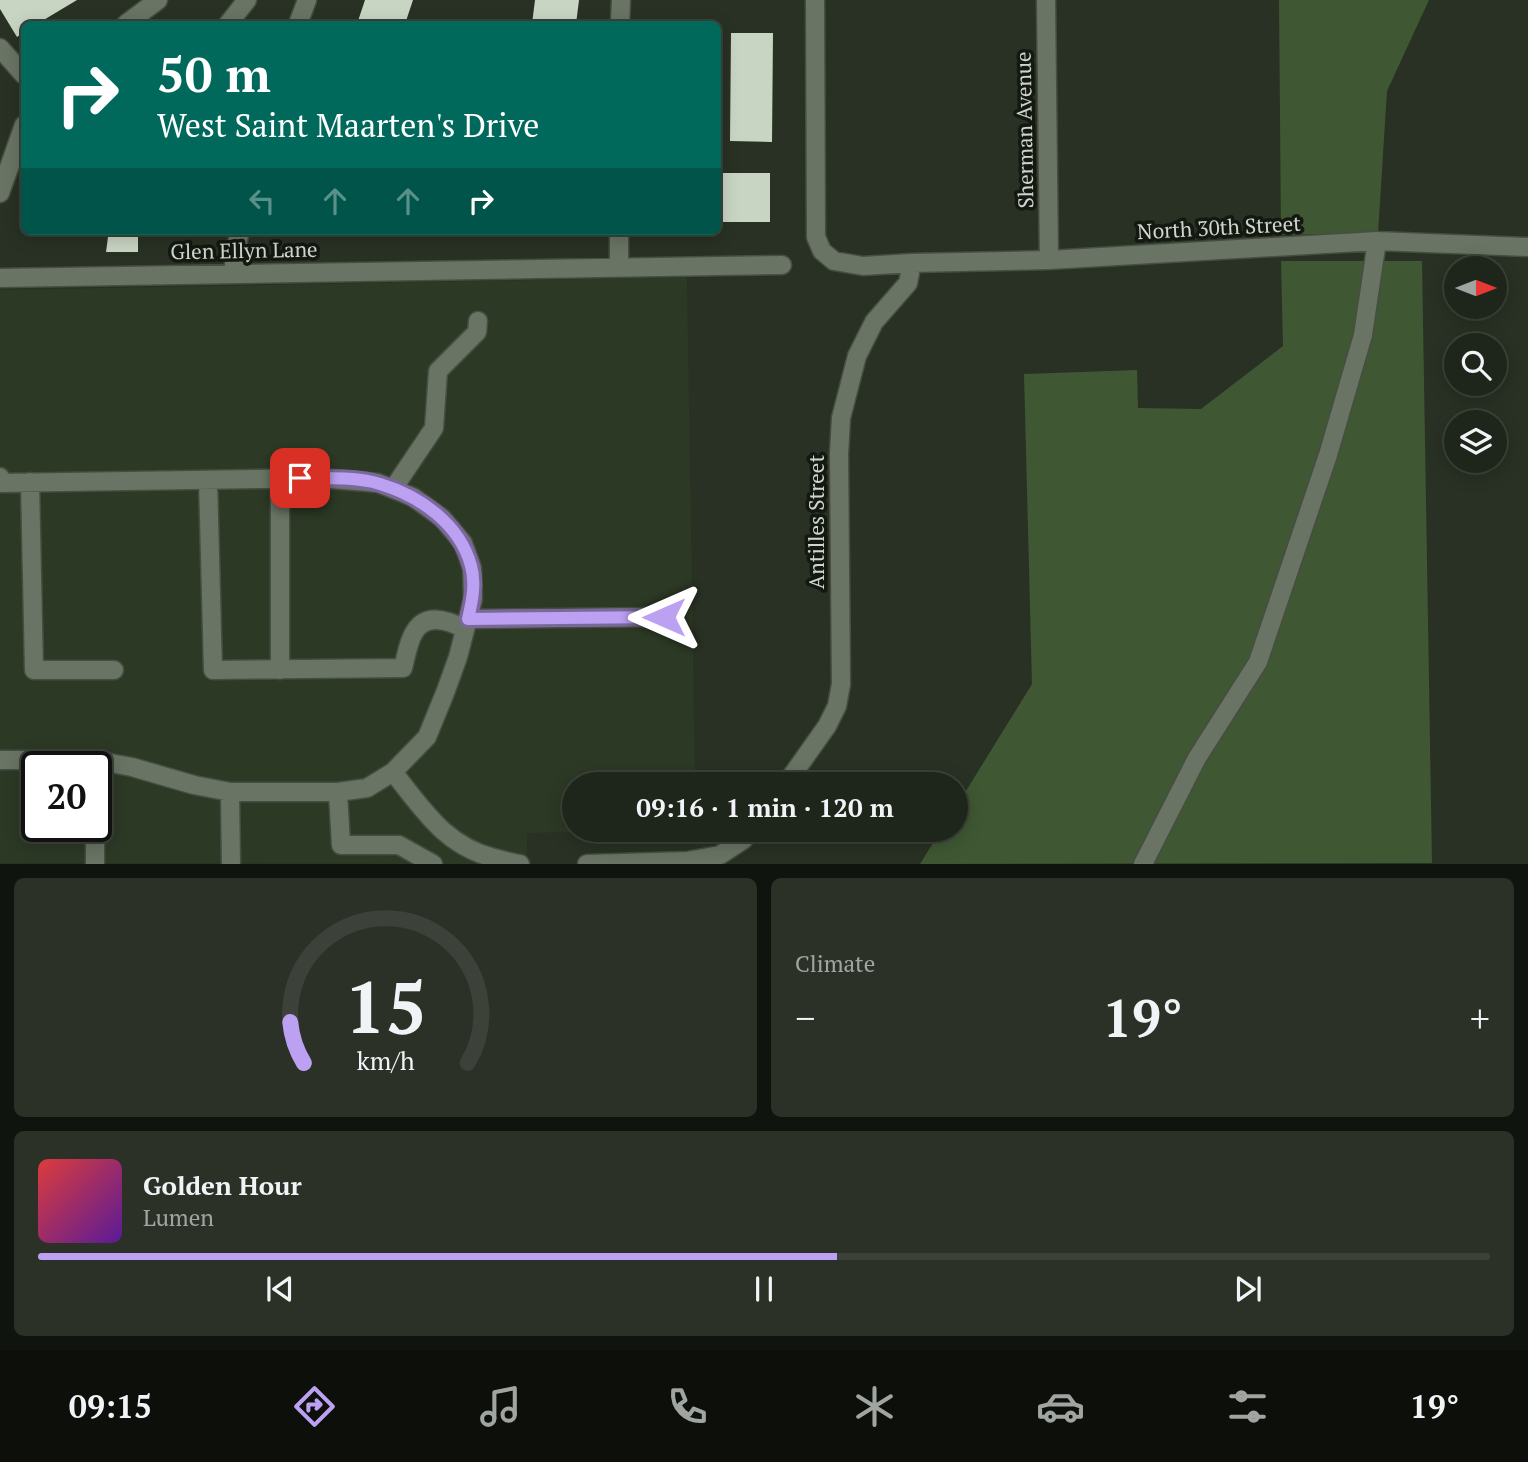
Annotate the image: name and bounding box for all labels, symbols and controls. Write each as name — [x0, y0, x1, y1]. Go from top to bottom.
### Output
text: 50 m — [157, 41, 271, 106]
icon: right — [42, 49, 133, 140]
street label: Sherman Avenue — [1009, 51, 1039, 209]
text: West Saint Maarten's Drive — [157, 104, 539, 146]
icon: left — [243, 182, 281, 220]
icon: ahead — [316, 182, 354, 220]
icon: ahead — [389, 182, 427, 220]
icon: right — [462, 182, 500, 220]
street label: North 30th Street — [1136, 209, 1302, 245]
street label: Glen Ellyn Lane — [170, 235, 318, 265]
north arrow — [1444, 256, 1507, 318]
map controls — [1444, 256, 1507, 473]
button: search — [1444, 333, 1507, 396]
button: layers — [1444, 410, 1507, 473]
pin — [270, 448, 330, 508]
street label: Antilles Street — [802, 455, 830, 589]
icon: arrive — [281, 459, 319, 497]
position arrow — [627, 580, 701, 654]
speed limit sign: 20 — [21, 751, 112, 842]
text: 09:16 · 1 min · 120 m — [636, 790, 894, 824]
text: Climate — [795, 948, 875, 979]
text: 15 — [344, 958, 427, 1055]
text: 19° — [1102, 983, 1183, 1052]
text: − — [795, 993, 815, 1043]
text: + — [1470, 993, 1490, 1043]
text: km/h — [357, 1044, 415, 1077]
text: Golden Hour — [143, 1168, 302, 1202]
text: Lumen — [143, 1202, 214, 1233]
icon: previous — [261, 1270, 299, 1308]
icon: pause — [745, 1270, 783, 1308]
icon: next — [1229, 1270, 1267, 1308]
icon: directions — [290, 1382, 339, 1431]
icon: music — [476, 1382, 525, 1431]
icon: phone — [663, 1382, 712, 1431]
icon: climate — [850, 1382, 899, 1431]
icon: car — [1036, 1382, 1085, 1431]
icon: filters — [1223, 1382, 1272, 1431]
text: 09:15 — [69, 1385, 152, 1427]
text: 19° — [1410, 1385, 1459, 1427]

